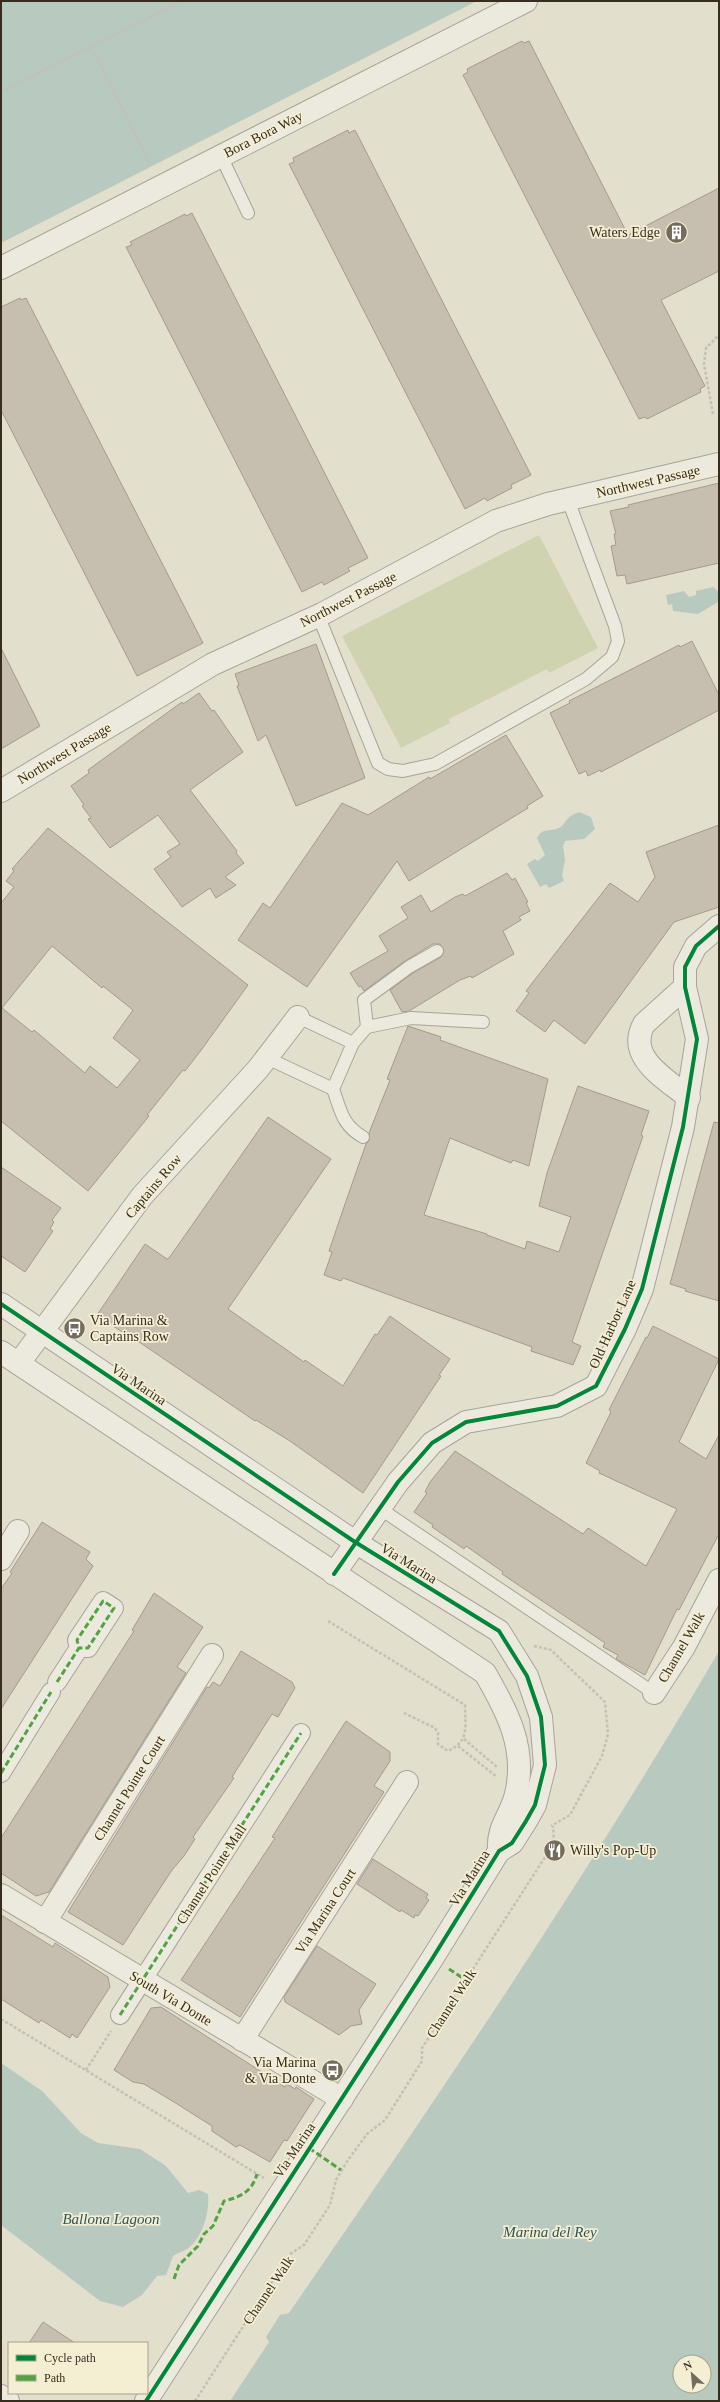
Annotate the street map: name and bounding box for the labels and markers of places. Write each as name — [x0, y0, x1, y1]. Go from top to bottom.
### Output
building icon: Waters Edge — [663, 219, 689, 245]
place label: Waters Edge — [589, 225, 660, 240]
place label: Via Marina & Captains Row — [90, 1313, 170, 1344]
bus stop icon: Via Marina & Captains Row — [61, 1315, 87, 1341]
restaurant icon: Willy's Pop-Up — [541, 1837, 567, 1863]
place label: Willy's Pop-Up — [570, 1843, 656, 1858]
place label: Via Marina & Via Donte — [245, 2055, 317, 2086]
bus stop icon: Via Marina & Via Donte — [319, 2057, 345, 2083]

